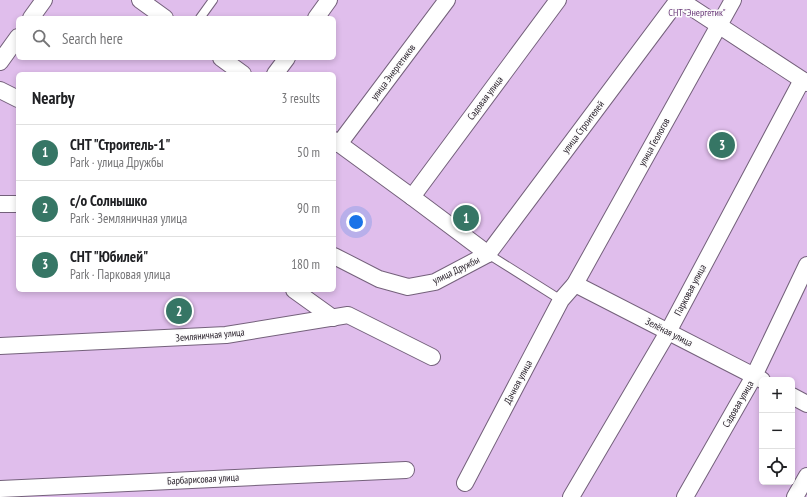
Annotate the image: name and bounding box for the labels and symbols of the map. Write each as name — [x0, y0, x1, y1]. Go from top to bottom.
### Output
park label: СНТ "Энергетик" — [668, 6, 726, 19]
street label: улица Энергетиков — [368, 41, 418, 103]
street label: Садовая улица — [464, 73, 506, 123]
street label: улица Строителей — [559, 98, 607, 156]
street label: улица Геологов — [635, 116, 673, 168]
pin: 3 — [709, 130, 735, 160]
pin: 1 — [453, 203, 479, 233]
your location — [346, 212, 366, 232]
street label: улица Дружбы — [430, 253, 482, 287]
street label: Парковая улица — [671, 262, 709, 318]
pin: 2 — [166, 296, 192, 326]
street label: Зелёная улица — [643, 315, 695, 349]
street label: Земляничная улица — [175, 326, 245, 344]
street label: Дачная улица — [501, 358, 535, 406]
street label: Садовая улица — [719, 378, 757, 430]
street label: Барбарисовая улица — [167, 471, 239, 487]

